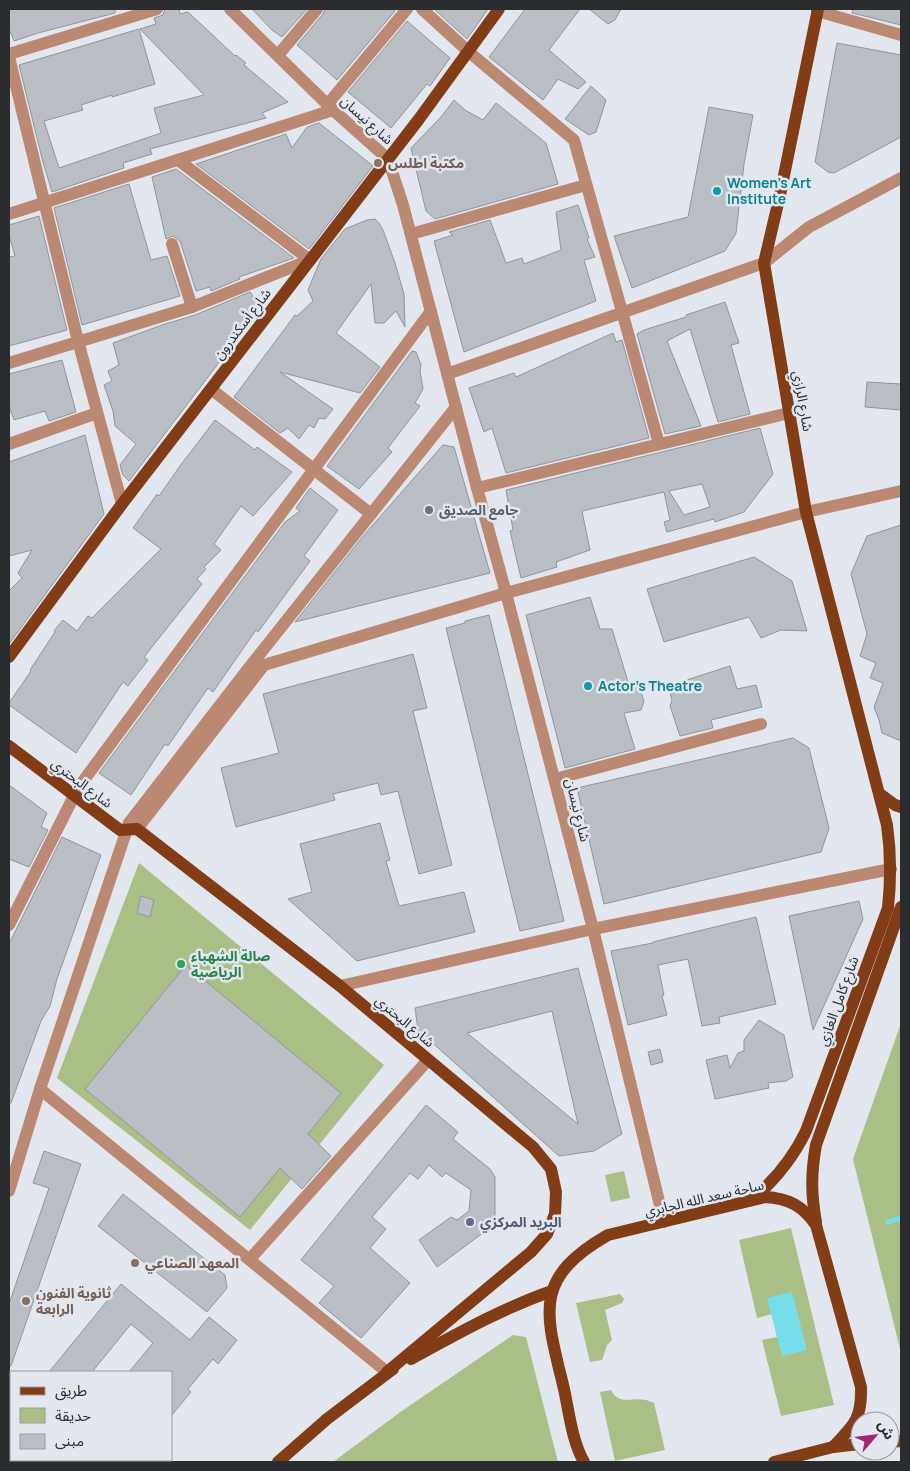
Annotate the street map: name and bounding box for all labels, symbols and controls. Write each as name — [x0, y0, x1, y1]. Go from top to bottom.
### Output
street label: شارع نيسان — [336, 91, 398, 150]
place label: مكتبة اطلس — [388, 153, 464, 172]
marker: مكتبة اطلس — [372, 157, 384, 169]
place label: Women's Art Institute — [727, 173, 812, 208]
marker: Women's Art Institute — [711, 185, 723, 197]
street label: شارع أسكندرون — [209, 284, 276, 364]
street label: شارع الرازي — [787, 369, 818, 433]
place label: جامع الصديق — [439, 500, 518, 520]
marker: جامع الصديق — [423, 504, 435, 516]
place label: Actor's Theatre — [598, 676, 702, 695]
marker: Actor's Theatre — [582, 680, 594, 692]
street label: شارع البحتري — [46, 753, 117, 814]
street label: شارع نيسان — [560, 776, 596, 844]
place label: صالة الشهباء الرياضية — [191, 946, 271, 981]
street label: شارع كامل الغازي — [812, 953, 865, 1049]
marker: صالة الشهباء الرياضية — [175, 958, 187, 970]
street label: شارع البحتري — [370, 990, 439, 1053]
street label: ساحة سعد الله الجابري — [642, 1175, 766, 1223]
place label: البريد المركزي — [480, 1212, 562, 1233]
marker: البريد المركزي — [464, 1216, 476, 1228]
place label: المعهد الصناعي — [145, 1253, 239, 1274]
marker: المعهد الصناعي — [129, 1257, 141, 1269]
place label: ثانوية الفنون الرابعة — [36, 1283, 112, 1318]
marker: ثانوية الفنون الرابعة — [20, 1295, 32, 1307]
legend — [10, 1371, 172, 1461]
text: طريق — [55, 1380, 87, 1401]
text: حديقة — [55, 1405, 91, 1426]
north arrow — [850, 1411, 900, 1461]
text: ش — [874, 1417, 900, 1443]
text: مبنى — [55, 1430, 84, 1451]

